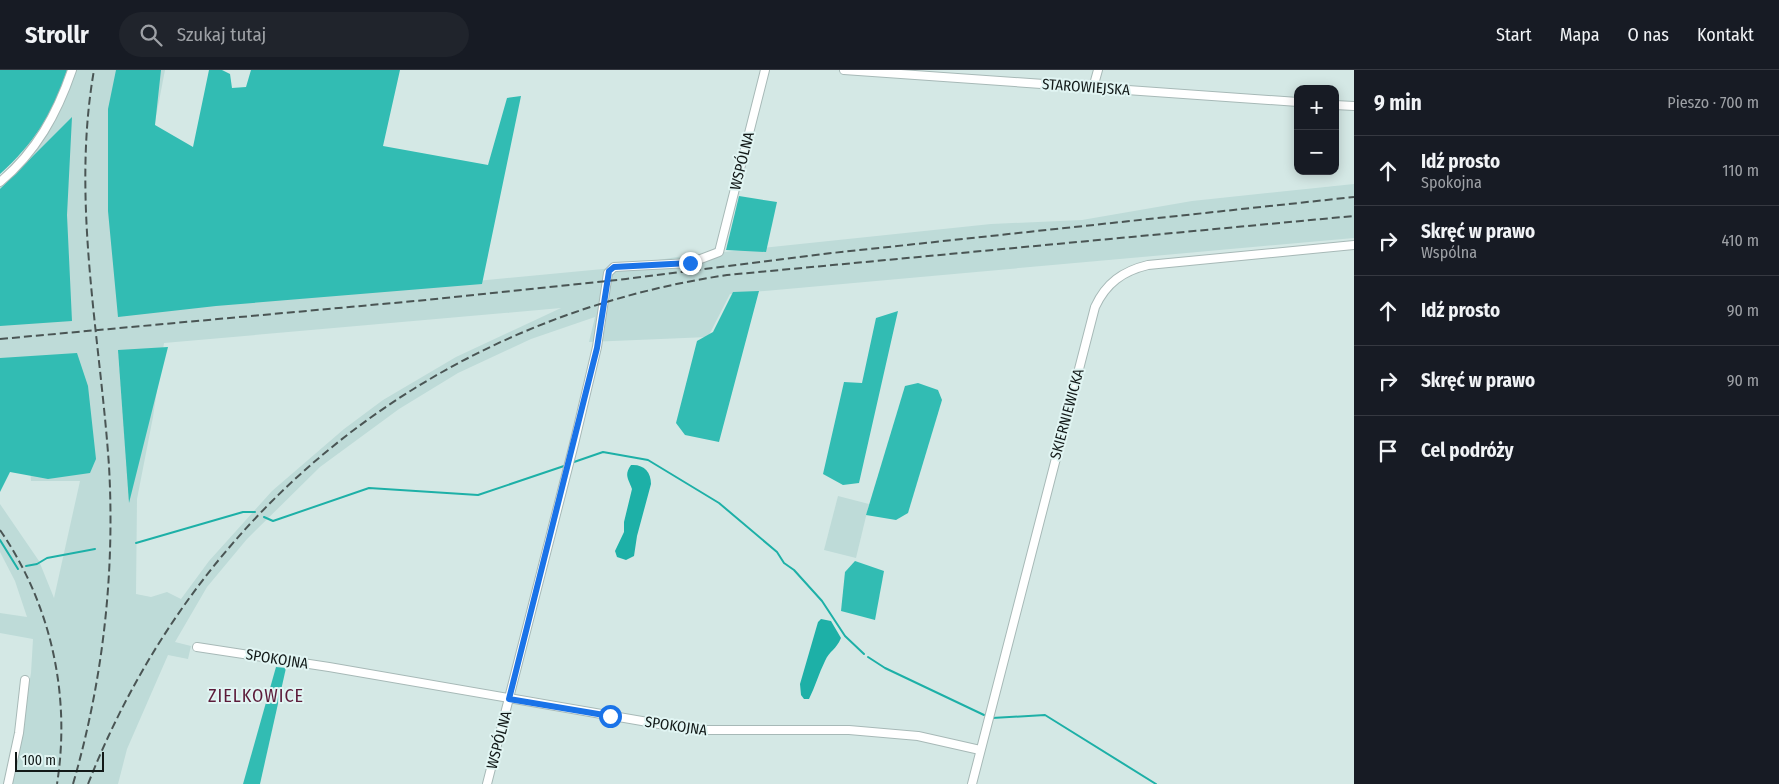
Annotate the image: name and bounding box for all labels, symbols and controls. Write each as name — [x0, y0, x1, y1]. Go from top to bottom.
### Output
search box — [119, 12, 469, 57]
text: Strollr — [25, 21, 89, 49]
icon: search — [137, 21, 165, 49]
text: Szukaj tutaj — [177, 23, 266, 46]
text: Start — [1496, 24, 1532, 46]
text: Mapa — [1560, 24, 1600, 46]
text: O nas — [1628, 24, 1669, 46]
text: Kontakt — [1697, 24, 1754, 46]
street label: STAROWIEJSKA — [1041, 75, 1131, 99]
map controls — [1294, 85, 1339, 175]
button: + — [1294, 85, 1339, 130]
text: 9 min — [1374, 90, 1422, 116]
text: Pieszo · 700 m — [1667, 93, 1759, 112]
street label: WSPÓLNA — [726, 130, 758, 192]
button: − — [1294, 130, 1339, 175]
text: Idź prosto — [1421, 150, 1500, 173]
icon: ahead — [1374, 157, 1402, 185]
text: 110 m — [1722, 161, 1759, 180]
text: Spokojna — [1421, 173, 1482, 192]
text: Skręć w prawo — [1421, 220, 1535, 243]
icon: right — [1374, 227, 1402, 255]
text: 410 m — [1721, 231, 1759, 250]
text: Wspólna — [1421, 243, 1477, 262]
route end — [679, 252, 702, 275]
icon: ahead — [1374, 297, 1402, 325]
text: Idź prosto — [1421, 299, 1500, 322]
text: 90 m — [1727, 301, 1759, 320]
street label: SKIERNIEWICKA — [1046, 367, 1088, 461]
icon: right — [1374, 367, 1402, 395]
text: Skręć w prawo — [1421, 369, 1535, 392]
text: 90 m — [1727, 371, 1759, 390]
icon: arrive — [1374, 437, 1402, 465]
text: Cel podróży — [1421, 439, 1514, 462]
street label: SPOKOJNA — [245, 645, 310, 673]
district label: ZIELKOWICE — [208, 685, 304, 707]
route start — [599, 705, 622, 728]
street label: WSPÓLNA — [483, 709, 515, 771]
street label: SPOKOJNA — [644, 713, 708, 739]
scale bar — [15, 749, 104, 772]
text: 100 m — [22, 752, 56, 769]

